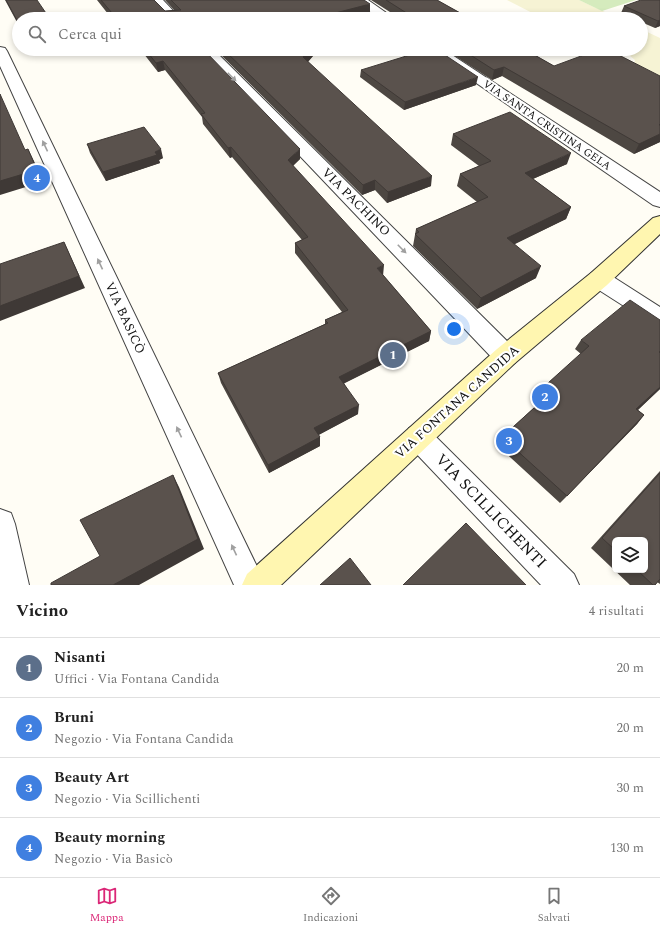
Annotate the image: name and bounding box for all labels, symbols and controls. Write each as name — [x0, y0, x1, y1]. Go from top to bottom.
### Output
search box — [12, 12, 648, 56]
icon: search — [26, 23, 48, 45]
text: Cerca qui — [58, 23, 122, 46]
one-way arrow — [227, 72, 237, 82]
street label: VIA SANTA CRISTINA GELA — [479, 76, 615, 174]
one-way arrow — [42, 140, 48, 151]
pin: 4 — [24, 163, 50, 193]
street label: VIA PACHINO — [317, 163, 395, 241]
one-way arrow — [397, 244, 407, 254]
one-way arrow — [97, 258, 103, 269]
street label: VIA BASICÒ — [100, 279, 150, 357]
your location — [444, 319, 464, 339]
pin: 1 — [380, 340, 406, 370]
street label: VIA FONTANA CANDIDA — [390, 340, 524, 463]
pin: 2 — [532, 382, 558, 412]
one-way arrow — [176, 426, 182, 438]
pin: 3 — [496, 426, 522, 456]
street label: VIA SCILLICHENTI — [430, 448, 552, 574]
map controls — [612, 537, 648, 573]
button: layers — [612, 537, 648, 573]
one-way arrow — [231, 544, 237, 555]
text: Vicino — [16, 598, 68, 624]
text: 4 risultati — [589, 601, 644, 621]
text: Nisanti — [54, 646, 106, 669]
text: 1 — [25, 658, 33, 678]
text: 20 m — [617, 658, 644, 678]
text: Uffici · Via Fontana Candida — [54, 669, 219, 689]
text: Bruni — [54, 706, 94, 729]
text: 2 — [25, 718, 33, 738]
text: 20 m — [617, 718, 644, 738]
text: Negozio · Via Fontana Candida — [54, 729, 234, 749]
text: Beauty Art — [54, 766, 129, 789]
text: 3 — [25, 778, 33, 798]
text: 30 m — [617, 778, 644, 798]
text: Negozio · Via Scillichenti — [54, 789, 200, 809]
text: Beauty morning — [54, 826, 165, 849]
text: 4 — [25, 838, 33, 858]
text: 130 m — [610, 838, 644, 858]
text: Negozio · Via Basicò — [54, 849, 173, 869]
tab: Mappa — [90, 885, 124, 926]
tab: Indicazioni — [303, 885, 358, 926]
tab: Salvati — [538, 885, 570, 926]

